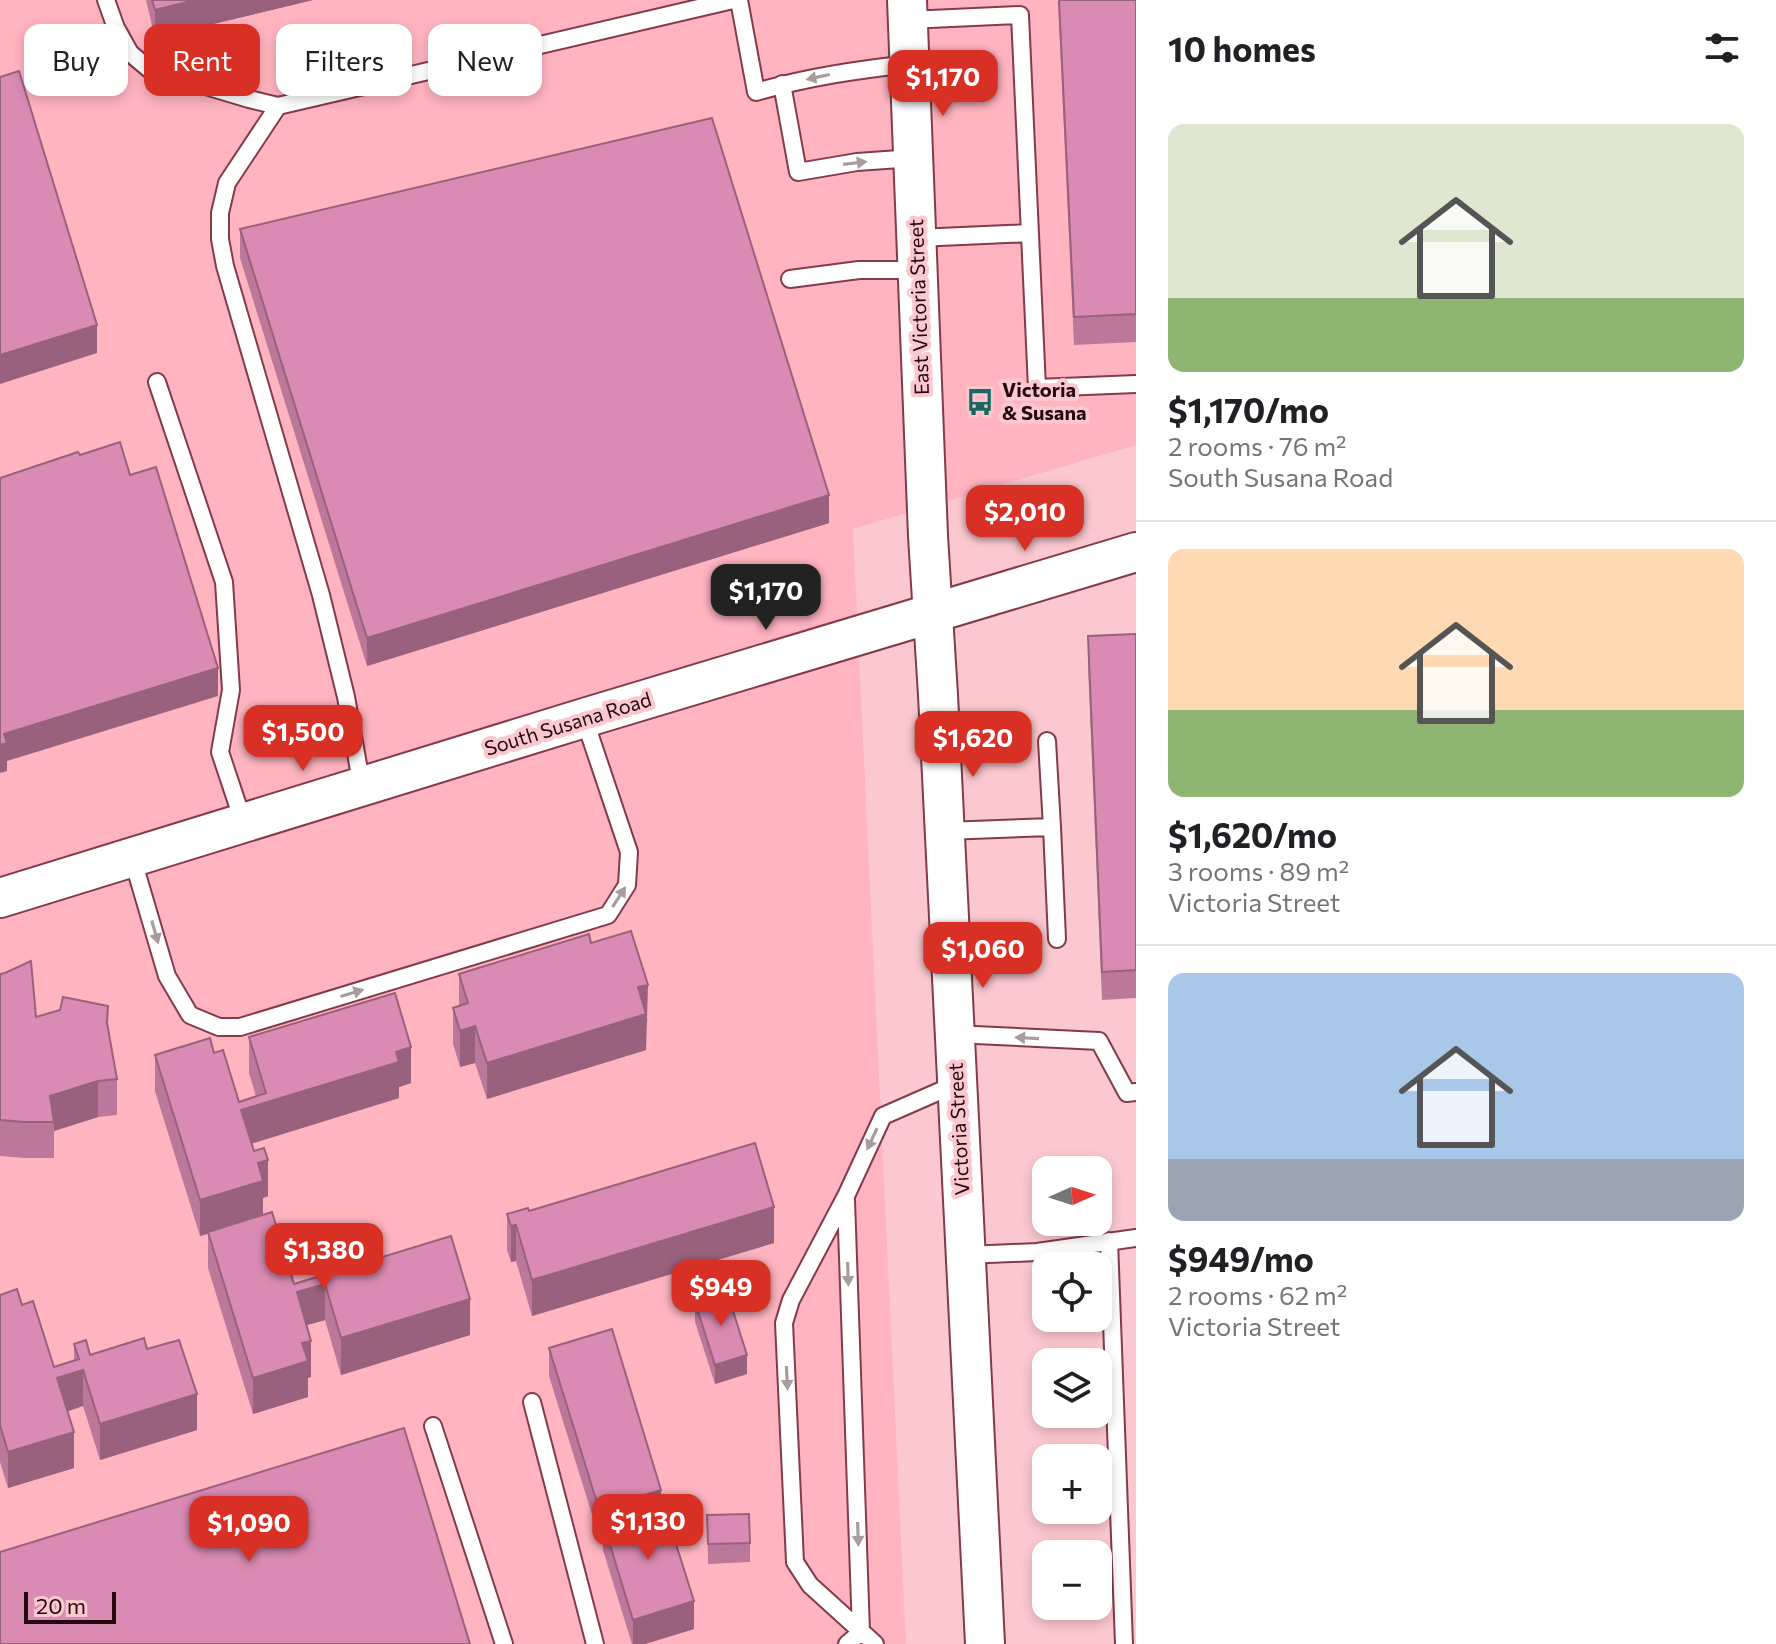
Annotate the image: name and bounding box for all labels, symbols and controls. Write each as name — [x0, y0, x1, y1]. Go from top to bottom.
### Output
chip: Buy — [24, 24, 128, 96]
chip: Rent — [144, 24, 260, 96]
chip: Filters — [276, 24, 412, 96]
chip: New — [428, 24, 542, 96]
icon: filters — [1700, 26, 1744, 70]
text: 10 homes — [1168, 27, 1316, 69]
pin: $1,170 — [878, 50, 1008, 118]
text: $1,170 — [906, 60, 980, 91]
one-way arrow — [805, 71, 830, 84]
one-way arrow — [843, 156, 868, 169]
icon: home — [1384, 176, 1528, 320]
street label: East Victoria Street — [903, 219, 933, 395]
place label: Victoria & Susana — [1002, 377, 1087, 424]
bus stop icon: Victoria & Susana — [965, 387, 995, 417]
text: $1,170/mo — [1168, 388, 1329, 430]
text: 2 rooms · 76 m² — [1168, 430, 1347, 461]
text: South Susana Road — [1168, 461, 1393, 492]
pin: $2,010 — [960, 485, 1090, 553]
text: $2,010 — [984, 495, 1066, 526]
pin: $1,170 — [701, 564, 831, 632]
text: $1,170 — [729, 574, 803, 605]
icon: home — [1384, 601, 1528, 745]
street label: South Susana Road — [481, 686, 654, 760]
pin: $1,500 — [238, 705, 368, 773]
pin: $1,620 — [908, 711, 1038, 779]
text: $1,500 — [262, 715, 344, 746]
text: $1,620 — [933, 721, 1013, 752]
text: $1,620/mo — [1168, 813, 1337, 855]
text: 3 rooms · 89 m² — [1168, 855, 1349, 886]
text: Victoria Street — [1168, 886, 1341, 917]
one-way arrow — [611, 887, 626, 908]
one-way arrow — [149, 921, 162, 945]
pin: $1,060 — [918, 922, 1048, 990]
text: $1,060 — [941, 932, 1025, 963]
one-way arrow — [340, 986, 364, 999]
icon: home — [1384, 1025, 1528, 1169]
one-way arrow — [1014, 1031, 1039, 1044]
street label: Victoria Street — [943, 1062, 973, 1196]
one-way arrow — [866, 1127, 879, 1150]
north arrow — [1032, 1156, 1112, 1236]
map controls — [1032, 1156, 1112, 1620]
pin: $1,380 — [259, 1223, 389, 1291]
text: $1,380 — [283, 1233, 365, 1264]
text: $949/mo — [1168, 1237, 1314, 1279]
button: locate — [1032, 1252, 1112, 1332]
pin: $949 — [674, 1260, 768, 1328]
one-way arrow — [842, 1262, 855, 1287]
text: $949 — [690, 1270, 752, 1301]
text: 2 rooms · 62 m² — [1168, 1279, 1347, 1310]
text: Victoria Street — [1168, 1310, 1341, 1341]
button: layers — [1032, 1348, 1112, 1428]
one-way arrow — [780, 1366, 793, 1391]
button: + — [1032, 1444, 1112, 1524]
pin: $1,130 — [583, 1494, 713, 1562]
pin: $1,090 — [184, 1496, 314, 1564]
text: $1,130 — [610, 1504, 686, 1535]
text: $1,090 — [207, 1506, 291, 1537]
one-way arrow — [851, 1522, 864, 1547]
button: − — [1032, 1540, 1112, 1620]
scale bar — [24, 1588, 116, 1624]
text: 20 m — [36, 1592, 86, 1619]

